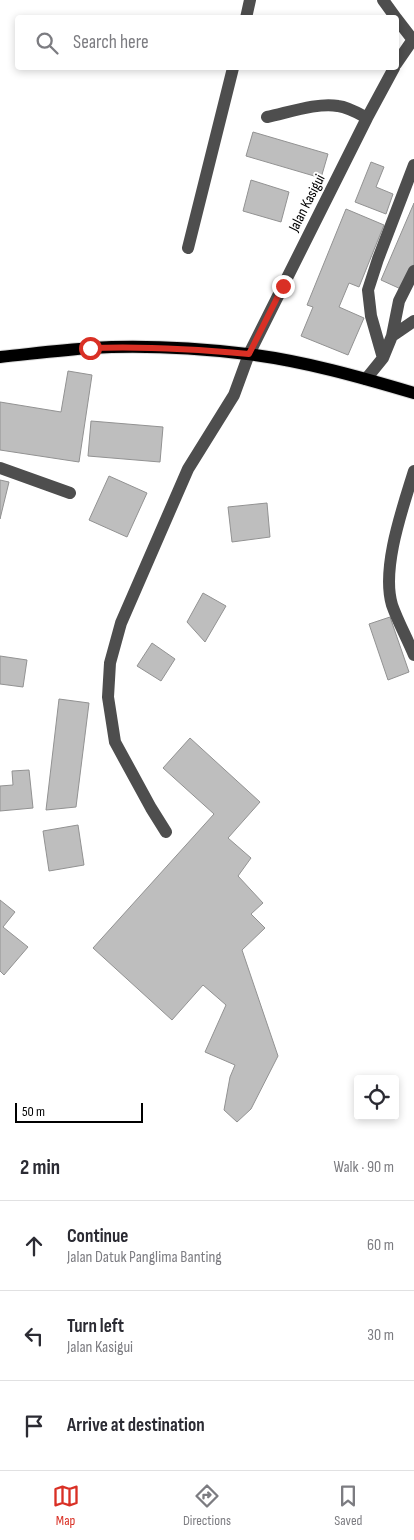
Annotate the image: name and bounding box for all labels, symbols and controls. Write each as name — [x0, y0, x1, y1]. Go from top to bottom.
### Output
search box — [15, 15, 399, 70]
icon: search — [33, 29, 61, 57]
text: Search here — [73, 31, 149, 54]
street label: Jalan Kasigui — [284, 171, 330, 236]
route end — [272, 275, 295, 298]
route start — [79, 337, 102, 360]
map controls — [354, 1075, 399, 1120]
button: locate — [354, 1075, 399, 1120]
scale bar — [15, 1100, 142, 1123]
text: 50 m — [22, 1103, 45, 1120]
text: 2 min — [20, 1155, 60, 1180]
text: Walk · 90 m — [333, 1158, 394, 1177]
text: Continue — [67, 1225, 128, 1248]
icon: ahead — [20, 1232, 48, 1260]
text: 60 m — [367, 1236, 394, 1255]
text: Jalan Datuk Panglima Banting — [67, 1248, 222, 1267]
text: Turn left — [67, 1315, 124, 1338]
icon: left — [20, 1322, 48, 1350]
text: 30 m — [367, 1326, 394, 1345]
text: Jalan Kasigui — [67, 1338, 133, 1357]
icon: arrive — [20, 1412, 48, 1440]
text: Arrive at destination — [67, 1414, 205, 1437]
tab: Map — [52, 1482, 80, 1529]
tab: Directions — [183, 1482, 231, 1529]
tab: Saved — [334, 1482, 362, 1529]

